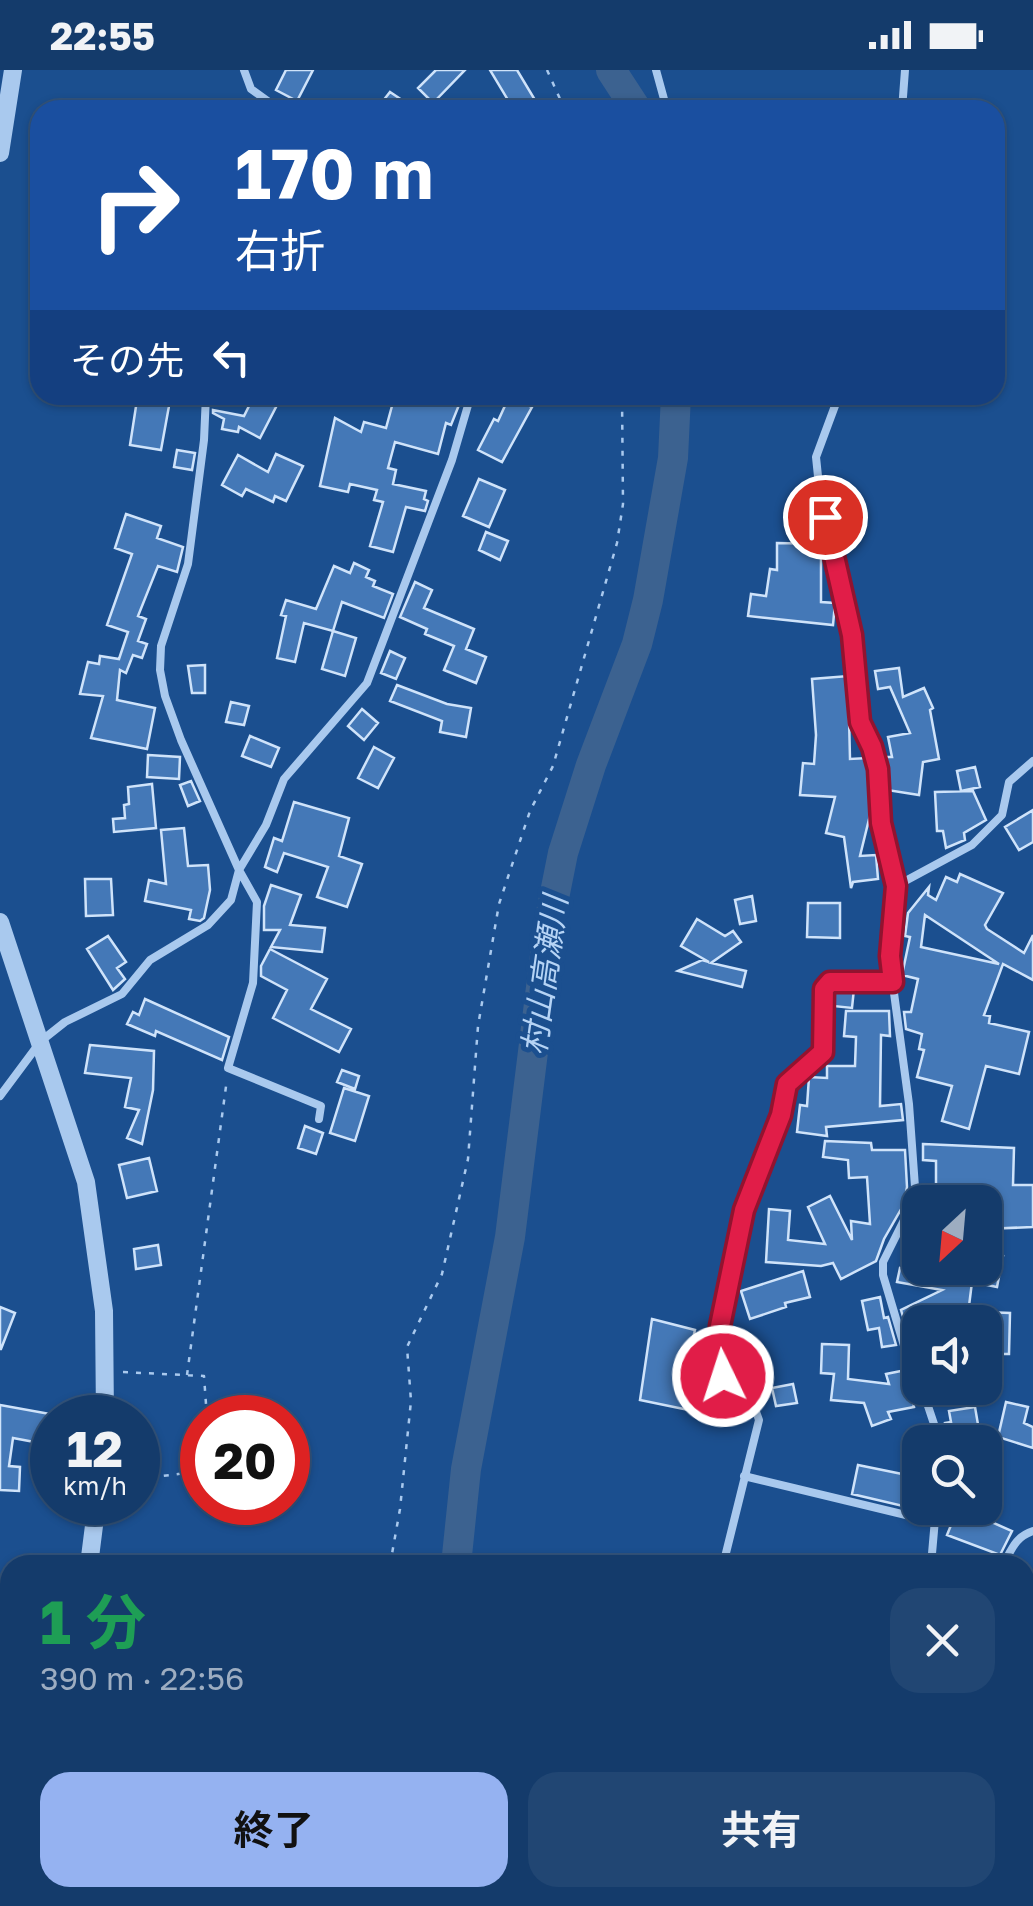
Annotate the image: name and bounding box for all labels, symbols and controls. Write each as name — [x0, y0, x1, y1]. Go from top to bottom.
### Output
text: 22:55 — [50, 13, 155, 58]
text: 170 m — [235, 130, 433, 214]
icon: right — [70, 140, 200, 270]
text: 右折 — [235, 223, 325, 277]
icon: left — [204, 330, 259, 385]
text: その先 — [70, 337, 184, 382]
pin — [783, 475, 868, 560]
icon: arrive — [798, 490, 853, 545]
water label: 村山高瀬川 — [514, 890, 574, 1057]
north arrow — [902, 1185, 1002, 1285]
map controls — [902, 1185, 1002, 1525]
button: sound — [902, 1305, 1002, 1405]
position arrow — [671, 1324, 775, 1428]
speed limit sign: 20 — [180, 1395, 310, 1525]
text: 12 — [67, 1418, 123, 1478]
button: search — [902, 1425, 1002, 1525]
text: km/h — [63, 1470, 127, 1501]
text: 1 分 — [40, 1585, 146, 1657]
button: close — [890, 1588, 995, 1693]
text: 390 m · 22:56 — [40, 1659, 244, 1697]
button: 終了 — [40, 1772, 508, 1887]
button: 共有 — [528, 1772, 995, 1887]

